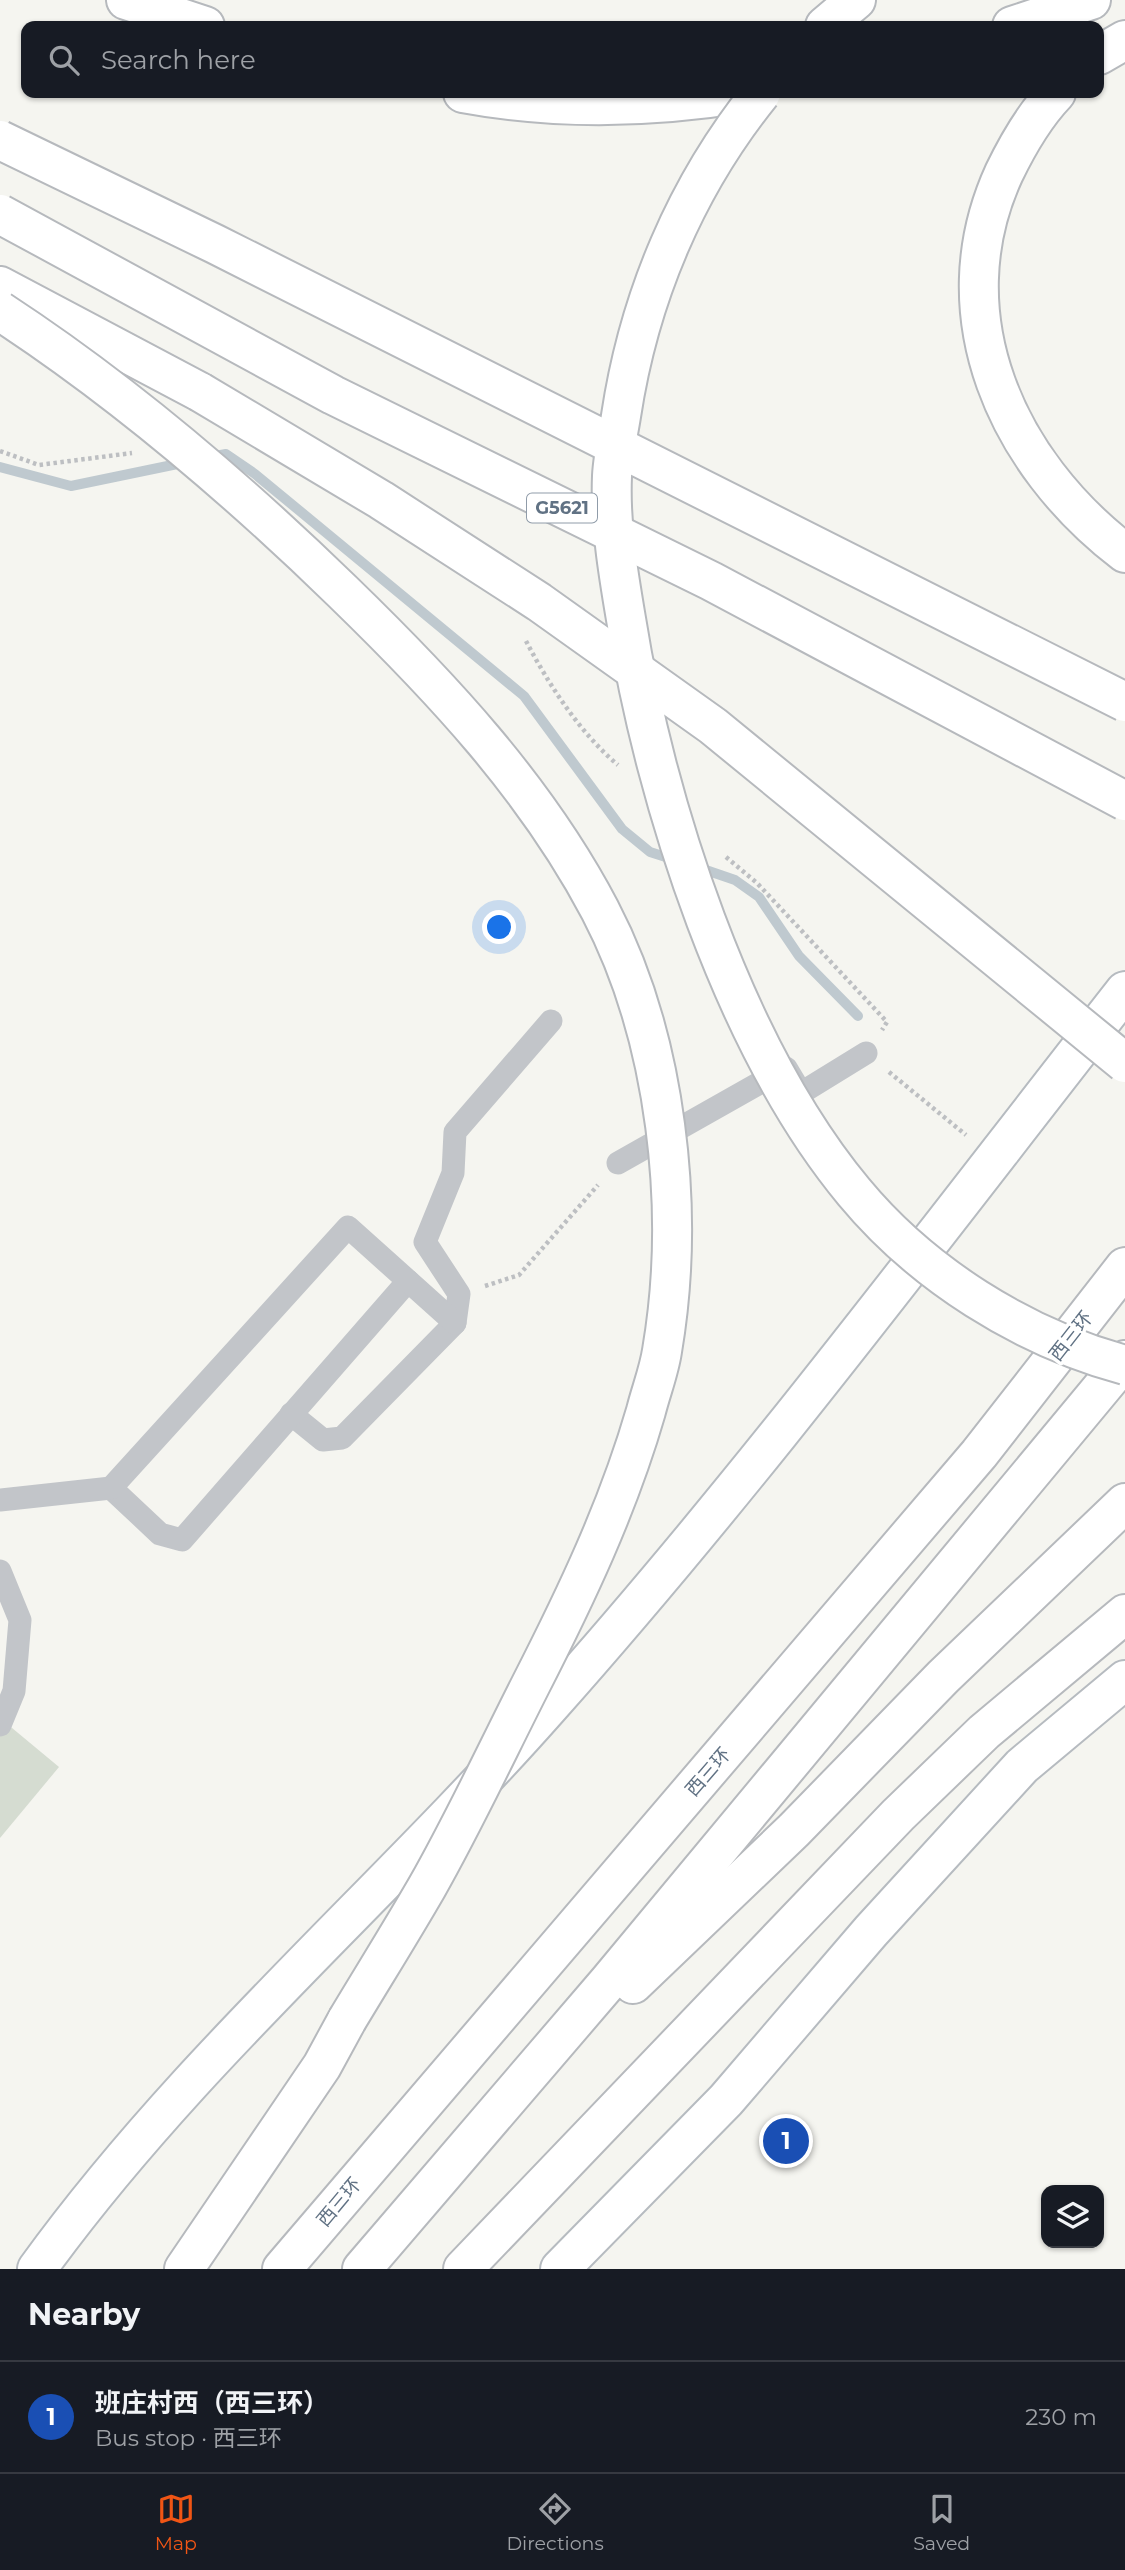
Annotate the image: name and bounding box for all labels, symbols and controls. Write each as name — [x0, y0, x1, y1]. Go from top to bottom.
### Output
search box — [21, 21, 1104, 98]
icon: search — [45, 41, 83, 79]
text: Search here — [101, 44, 256, 76]
road number: G5621 — [527, 494, 597, 522]
your location — [482, 910, 516, 944]
street label: 西三环 — [1044, 1306, 1098, 1366]
street label: 西三环 — [681, 1743, 735, 1801]
pin: 1 — [763, 2115, 809, 2167]
street label: 西三环 — [312, 2173, 366, 2231]
map controls — [1041, 2185, 1104, 2248]
button: layers — [1041, 2185, 1104, 2248]
text: Nearby — [28, 2296, 140, 2333]
text: 班庄村西（西三环） — [95, 2387, 329, 2419]
text: 1 — [46, 2403, 56, 2431]
text: 230 m — [1025, 2403, 1097, 2431]
text: Bus stop · 西三环 — [95, 2424, 282, 2452]
tab: Map — [155, 2490, 197, 2555]
tab: Directions — [506, 2490, 604, 2555]
tab: Saved — [913, 2490, 970, 2555]

